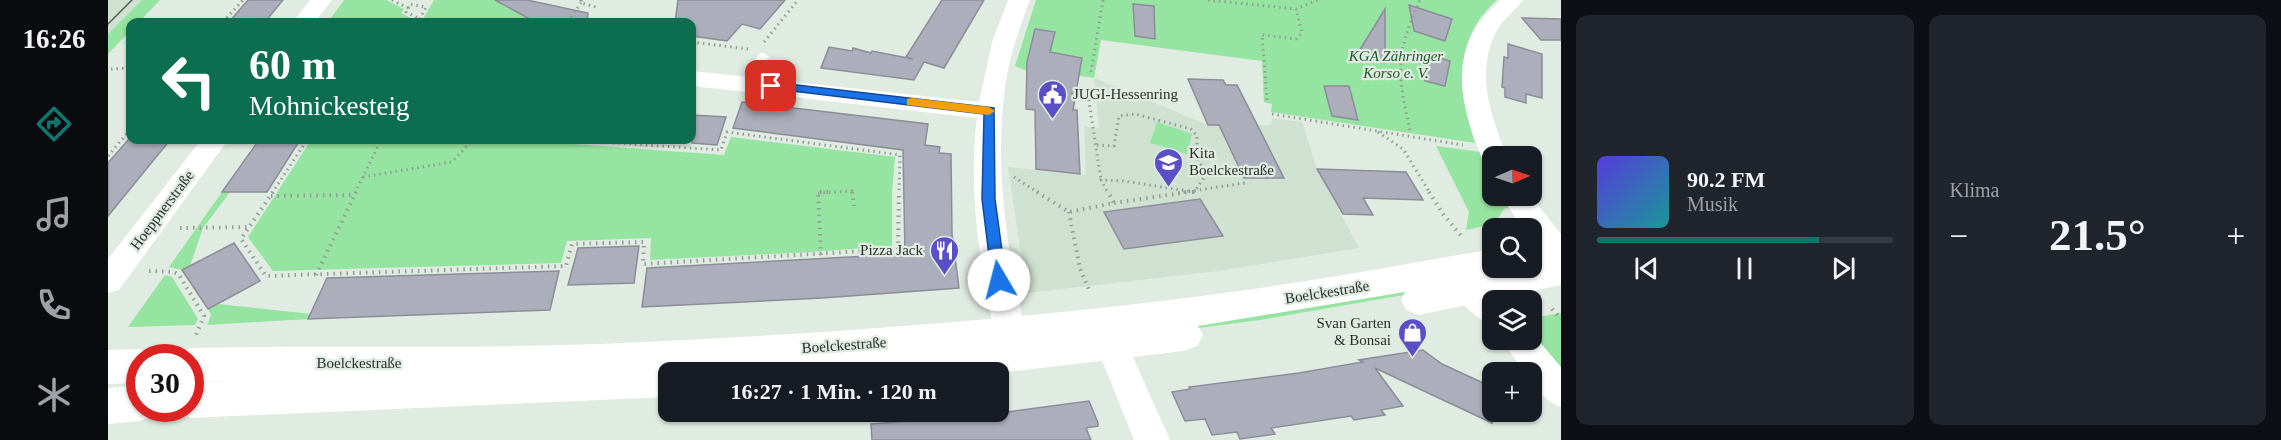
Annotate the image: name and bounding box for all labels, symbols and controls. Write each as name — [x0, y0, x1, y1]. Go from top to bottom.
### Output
text: 16:26 — [23, 24, 86, 54]
icon: left — [150, 42, 228, 120]
text: 60 m — [249, 42, 337, 88]
park label: KGA Zähringer Korso e. V. — [1348, 48, 1443, 81]
pin — [745, 60, 796, 111]
icon: arrive — [754, 69, 787, 102]
public building icon: JUGI-Hessenring — [1036, 78, 1068, 120]
place label: JUGI-Hessenring — [1073, 86, 1178, 102]
text: Mohnickesteig — [249, 91, 409, 121]
icon: directions — [33, 103, 75, 145]
place label: Kita Boelckestraße — [1189, 145, 1274, 178]
school or university icon: Kita Boelckestraße — [1152, 146, 1184, 188]
north arrow — [1482, 146, 1542, 206]
map controls — [1482, 146, 1542, 422]
street label: Hoeppnerstraße — [127, 167, 197, 253]
text: 90.2 FM — [1687, 167, 1765, 192]
text: Klima — [1950, 179, 2000, 201]
icon: music — [33, 193, 75, 235]
text: Musik — [1687, 193, 1738, 215]
text: 21.5° — [2049, 210, 2146, 260]
button: search — [1482, 218, 1542, 278]
text: − — [1950, 218, 1968, 254]
text: + — [2226, 218, 2245, 254]
restaurant icon: Pizza Jack — [928, 234, 960, 276]
place label: Pizza Jack — [860, 242, 923, 258]
position arrow — [967, 248, 1031, 312]
icon: previous — [1630, 252, 1663, 285]
icon: pause — [1728, 252, 1761, 285]
icon: next — [1827, 252, 1860, 285]
street label: Boelckestraße — [1284, 277, 1371, 307]
icon: phone — [33, 284, 75, 326]
button: layers — [1482, 290, 1542, 350]
place label: Svan Garten & Bonsai — [1316, 315, 1391, 348]
shop icon: Svan Garten & Bonsai — [1396, 316, 1428, 358]
street label: Boelckestraße — [801, 334, 887, 356]
speed limit sign: 30 — [126, 344, 204, 422]
street label: Boelckestraße — [317, 355, 402, 371]
button: + — [1482, 362, 1542, 422]
icon: climate — [33, 374, 75, 416]
text: 16:27 · 1 Min. · 120 m — [731, 379, 936, 404]

